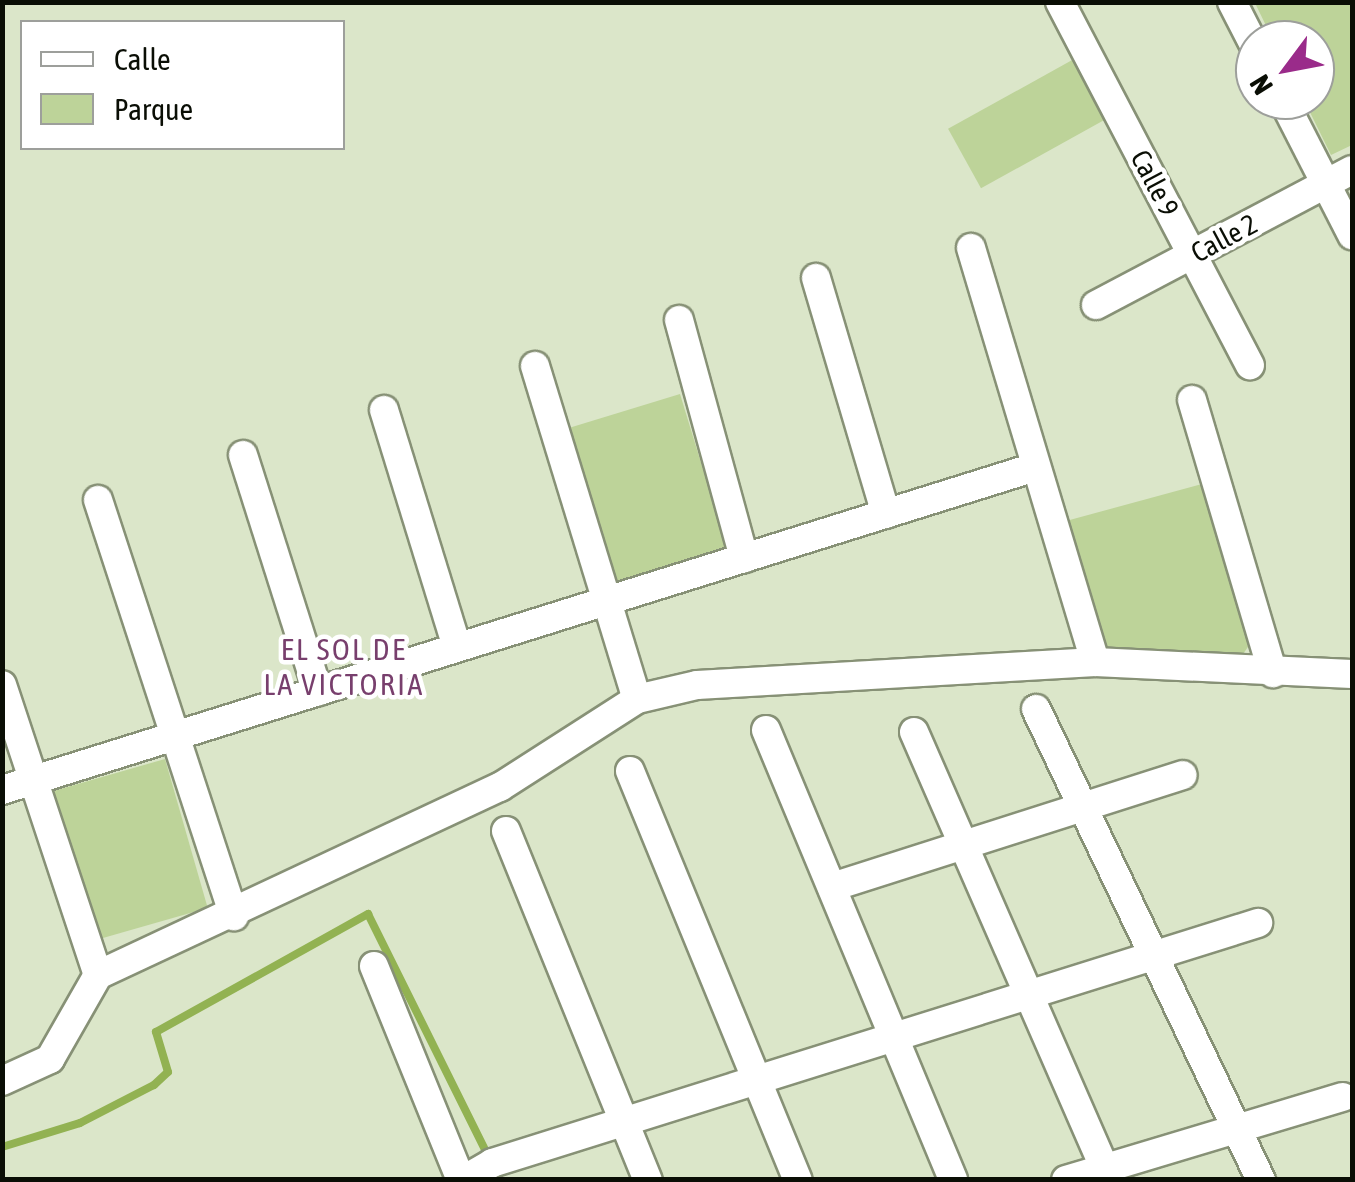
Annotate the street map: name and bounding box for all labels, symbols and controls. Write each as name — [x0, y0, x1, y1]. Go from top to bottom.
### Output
legend — [20, 20, 345, 150]
north arrow — [1235, 20, 1335, 120]
text: Calle — [114, 42, 171, 76]
text: N — [1243, 69, 1279, 100]
text: Parque — [114, 92, 193, 126]
street label: Calle 9 — [1124, 144, 1186, 222]
street label: Calle 2 — [1185, 207, 1263, 269]
district label: EL SOL DE LA VICTORIA — [263, 631, 425, 702]

